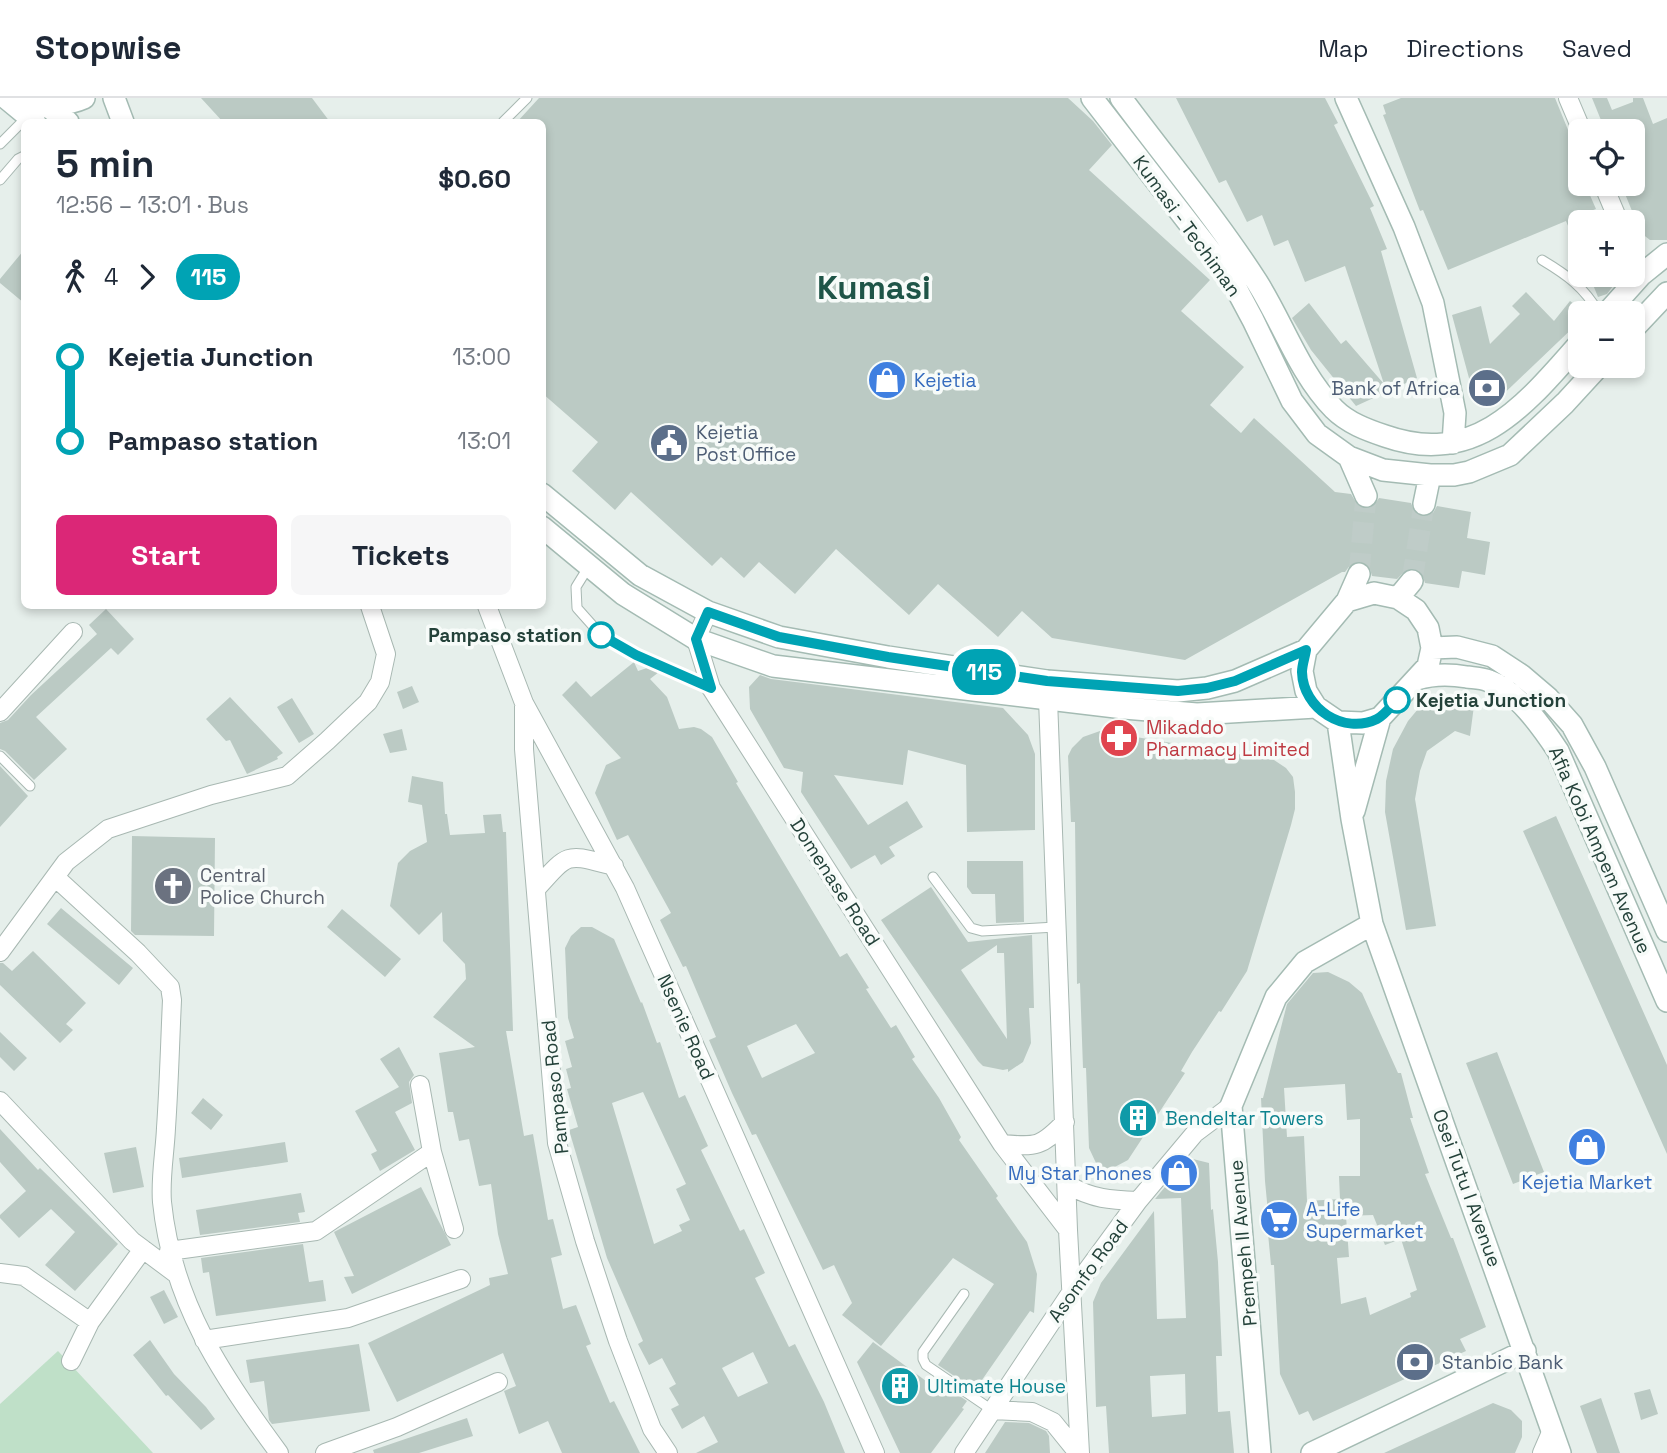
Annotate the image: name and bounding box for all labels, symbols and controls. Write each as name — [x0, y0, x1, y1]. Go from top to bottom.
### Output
text: Stopwise — [35, 27, 182, 69]
text: Map — [1318, 33, 1368, 64]
text: Directions — [1406, 33, 1524, 64]
text: Saved — [1562, 33, 1632, 64]
map controls — [1568, 119, 1645, 378]
button: locate — [1568, 119, 1645, 196]
text: 5 min — [56, 140, 154, 188]
street label: Kumasi - Techiman — [1127, 150, 1247, 302]
text: $0.60 — [438, 162, 511, 196]
text: 12:56 – 13:01 · Bus — [56, 190, 249, 220]
button: + — [1568, 210, 1645, 287]
icon: walk — [56, 258, 94, 296]
icon: forward — [128, 258, 166, 296]
text: 115 — [190, 261, 226, 292]
text: 4 — [104, 262, 118, 292]
district label: Kumasi — [817, 267, 931, 309]
button: − — [1568, 301, 1645, 378]
text: Kejetia Junction — [108, 340, 313, 374]
text: 13:00 — [452, 342, 511, 372]
shop icon: Kejetia — [866, 359, 908, 401]
bank icon: Bank of Africa — [1466, 367, 1508, 409]
place label: Kejetia — [914, 368, 976, 393]
place label: Bank of Africa — [1331, 376, 1460, 401]
place label: Kejetia Post Office — [696, 420, 796, 467]
public building icon: Kejetia Post Office — [648, 422, 690, 464]
text: Pampaso station — [108, 424, 318, 458]
text: 13:01 — [457, 426, 511, 456]
button: Start — [56, 515, 277, 595]
button: Tickets — [291, 515, 511, 595]
marker: Pampaso station — [588, 622, 614, 648]
place label: Pampaso station — [428, 623, 582, 648]
line badge: 115 — [944, 649, 1024, 695]
text: 115 — [966, 656, 1002, 687]
marker: Kejetia Junction — [1384, 687, 1410, 713]
place label: Kejetia Junction — [1416, 688, 1566, 713]
place label: Mikaddo Pharmacy Limited — [1146, 715, 1310, 762]
pharmacy icon: Mikaddo Pharmacy Limited — [1098, 717, 1140, 759]
street label: Afia Kobi Ampem Avenue — [1543, 742, 1657, 958]
street label: Domenase Road — [784, 813, 886, 951]
place label: Central Police Church — [200, 863, 325, 910]
church icon: Central Police Church — [152, 865, 194, 907]
street label: Nsenie Road — [652, 970, 720, 1084]
street label: Pampaso Road — [536, 1019, 574, 1155]
building icon: Bendeltar Towers — [1117, 1097, 1159, 1139]
place label: Bendeltar Towers — [1165, 1106, 1324, 1131]
street label: Osei Tutu I Avenue — [1427, 1106, 1507, 1270]
shop icon: Kejetia Market — [1566, 1126, 1608, 1168]
shop icon: My Star Phones — [1158, 1152, 1200, 1194]
street label: Prempeh II Avenue — [1223, 1159, 1263, 1327]
place label: My Star Phones — [1008, 1161, 1152, 1186]
place label: Kejetia Market — [1521, 1170, 1653, 1195]
place label: A-Life Supermarket — [1306, 1197, 1424, 1244]
supermarket icon: A-Life Supermarket — [1258, 1199, 1300, 1241]
street label: Asomfo Road — [1042, 1215, 1134, 1327]
bank icon: Stanbic Bank — [1394, 1341, 1436, 1383]
place label: Stanbic Bank — [1442, 1350, 1563, 1375]
building icon: Ultimate House — [879, 1365, 921, 1407]
place label: Ultimate House — [927, 1374, 1066, 1399]

